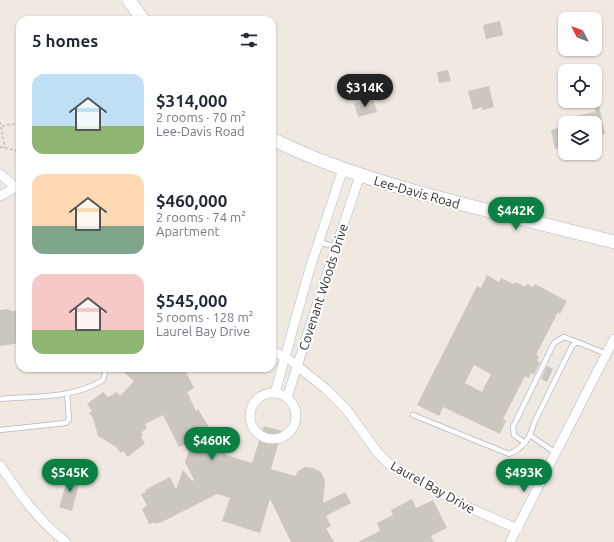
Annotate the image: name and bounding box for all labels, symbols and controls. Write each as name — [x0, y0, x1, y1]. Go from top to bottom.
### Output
north arrow — [558, 12, 602, 56]
map controls — [558, 12, 602, 160]
icon: filters — [238, 29, 260, 51]
text: 5 homes — [32, 31, 98, 50]
button: locate — [558, 64, 602, 108]
pin: $314K — [337, 74, 393, 108]
text: $314K — [346, 80, 384, 94]
icon: home — [64, 90, 112, 138]
text: $314,000 — [156, 91, 227, 110]
text: 2 rooms · 70 m² — [156, 110, 246, 124]
button: layers — [558, 116, 602, 160]
text: Lee-Davis Road — [156, 124, 245, 138]
street label: Lee-Davis Road — [372, 173, 462, 211]
icon: home — [64, 190, 112, 238]
text: $460,000 — [156, 191, 227, 210]
pin: $442K — [488, 197, 544, 231]
text: $442K — [497, 203, 535, 217]
text: 2 rooms · 74 m² — [156, 210, 246, 224]
street label: Covenant Woods Drive — [296, 222, 350, 352]
text: Apartment — [156, 224, 220, 238]
icon: home — [64, 290, 112, 338]
text: $545,000 — [156, 291, 227, 310]
text: 5 rooms · 128 m² — [156, 310, 253, 324]
text: Laurel Bay Drive — [156, 324, 250, 338]
pin: $460K — [184, 427, 240, 461]
text: $460K — [193, 433, 231, 447]
street label: Laurel Bay Drive — [388, 458, 478, 516]
pin: $545K — [42, 459, 98, 493]
pin: $493K — [496, 459, 552, 493]
text: $545K — [51, 465, 89, 479]
text: $493K — [505, 465, 543, 479]

